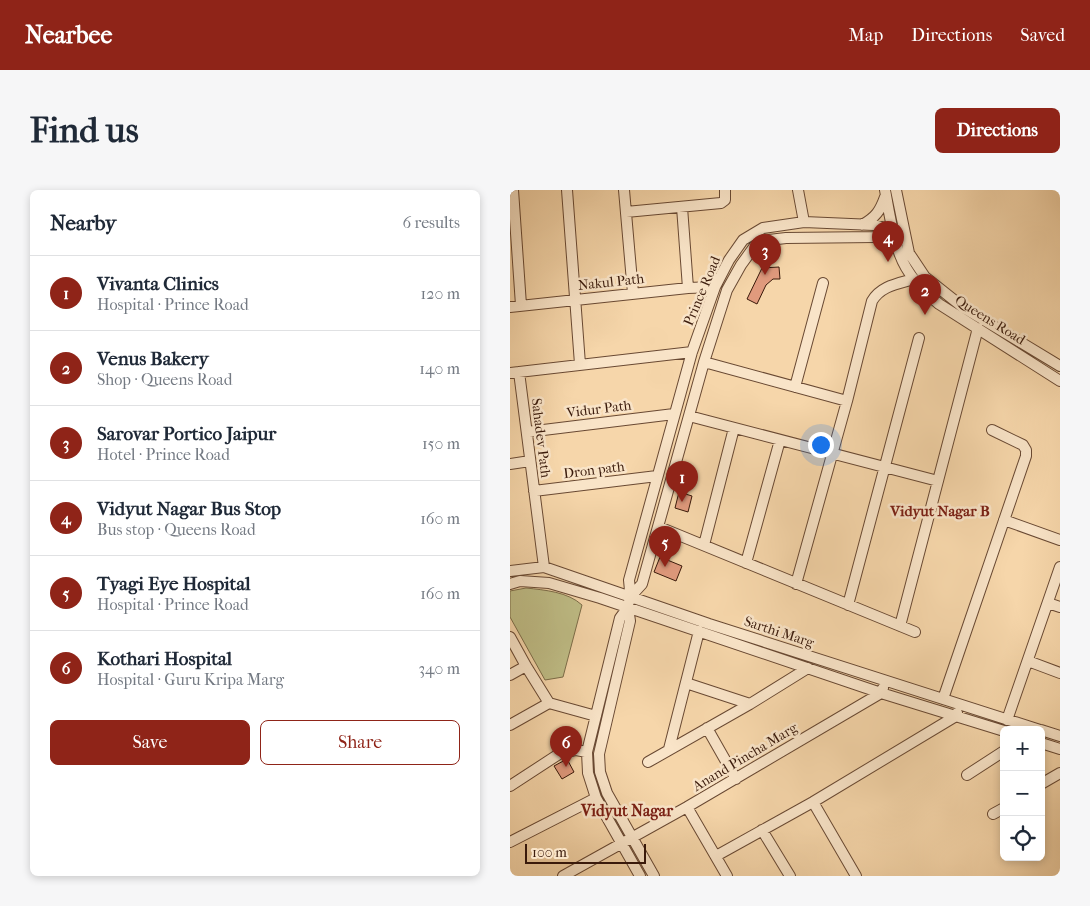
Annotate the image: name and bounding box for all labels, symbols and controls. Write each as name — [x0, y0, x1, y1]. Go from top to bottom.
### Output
text: Nearbee — [25, 21, 112, 49]
text: Map — [849, 25, 883, 46]
text: Directions — [911, 25, 992, 46]
text: Saved — [1020, 25, 1065, 46]
button: Directions — [935, 108, 1060, 153]
text: Find us — [30, 110, 139, 151]
text: Nearby — [50, 211, 116, 235]
text: 6 results — [402, 213, 460, 232]
pin: 4 — [872, 221, 904, 262]
pin: 3 — [749, 234, 781, 275]
street label: Prince Road — [680, 253, 724, 328]
street label: Nakul Path — [577, 270, 645, 294]
text: Vivanta Clinics — [97, 273, 219, 295]
pin: 2 — [909, 274, 941, 315]
text: 1 — [63, 284, 69, 303]
text: 120 m — [421, 284, 460, 303]
street label: Queens Road — [952, 292, 1029, 349]
text: Hospital · Prince Road — [97, 295, 249, 314]
text: Venus Bakery — [97, 348, 209, 370]
text: 2 — [62, 359, 70, 378]
text: 140 m — [419, 359, 460, 378]
text: Shop · Queens Road — [97, 370, 232, 389]
street label: Sahadev Path — [528, 397, 554, 479]
street label: Vidur Path — [565, 397, 633, 422]
text: Sarovar Portico Jaipur — [97, 423, 276, 445]
your location — [808, 432, 834, 458]
text: 3 — [63, 434, 69, 453]
text: 150 m — [422, 434, 460, 453]
text: Hotel · Prince Road — [97, 445, 230, 464]
street label: Dron path — [562, 458, 626, 482]
pin: 1 — [666, 461, 698, 502]
text: Vidyut Nagar Bus Stop — [97, 498, 281, 520]
district label: Vidyut Nagar B — [889, 502, 990, 520]
text: 4 — [61, 509, 71, 528]
text: 160 m — [420, 509, 460, 528]
text: Bus stop · Queens Road — [97, 520, 256, 539]
pin: 5 — [649, 526, 681, 567]
text: Tyagi Eye Hospital — [97, 573, 250, 595]
text: 5 — [63, 584, 69, 603]
text: 160 m — [420, 584, 460, 603]
text: Hospital · Prince Road — [97, 595, 249, 614]
street label: Sarthi Marg — [742, 613, 817, 651]
text: Kothari Hospital — [97, 648, 232, 670]
text: 6 — [62, 659, 70, 678]
text: 340 m — [418, 659, 460, 678]
text: Hospital · Guru Kripa Marg — [97, 670, 284, 689]
street label: Anand Pincha Marg — [689, 719, 801, 795]
button: Save — [50, 720, 250, 765]
button: Share — [260, 720, 460, 765]
pin: 6 — [550, 726, 582, 767]
map controls — [1000, 726, 1045, 861]
button: + — [1000, 726, 1045, 771]
button: − — [1000, 771, 1045, 816]
district label: Vidyut Nagar — [580, 801, 674, 821]
button: locate — [1000, 816, 1045, 861]
scale bar — [525, 841, 646, 864]
text: 100 m — [532, 844, 567, 861]

